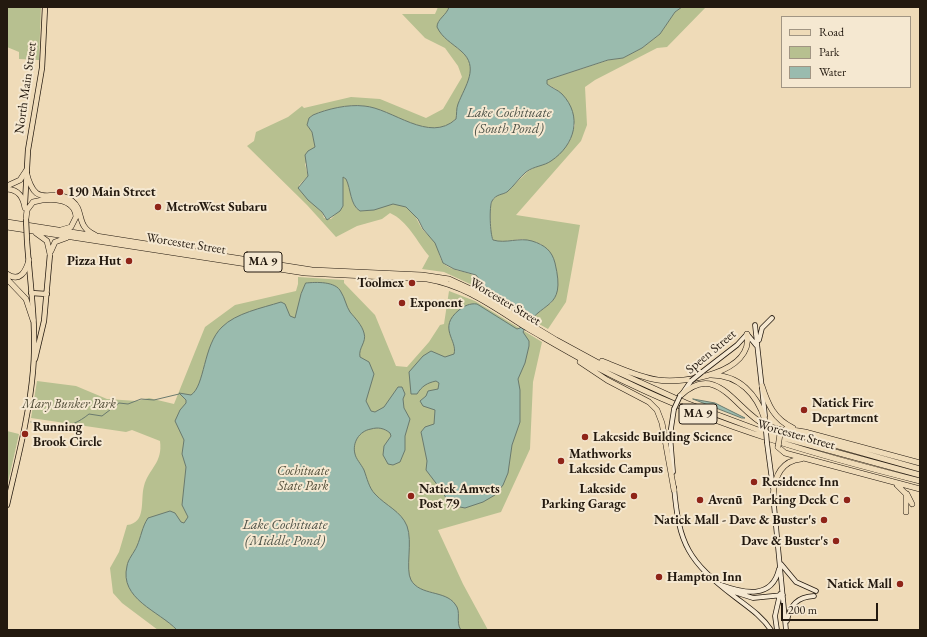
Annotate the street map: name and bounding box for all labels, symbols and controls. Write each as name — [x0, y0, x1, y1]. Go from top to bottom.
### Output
legend — [781, 16, 911, 88]
text: Road — [819, 24, 844, 40]
street label: North Main Street — [12, 41, 40, 135]
text: Park — [819, 44, 839, 60]
text: Water — [819, 64, 846, 80]
water label: Lake Cochituate (South Pond) — [467, 105, 551, 138]
place label: 190 Main Street — [68, 184, 156, 200]
marker: 190 Main Street — [55, 187, 65, 197]
place label: MetroWest Subaru — [166, 199, 267, 215]
marker: MetroWest Subaru — [153, 202, 163, 212]
street label: Worcester Street — [145, 230, 227, 258]
road number: MA 9 — [244, 252, 282, 272]
place label: Pizza Hut — [67, 253, 121, 269]
marker: Pizza Hut — [124, 256, 134, 266]
place label: Toolmex — [357, 275, 404, 291]
street label: Worcester Street — [467, 275, 543, 329]
marker: Toolmex — [407, 278, 417, 288]
place label: Exponent — [410, 295, 463, 311]
marker: Exponent — [397, 298, 407, 308]
street label: Speen Street — [683, 326, 739, 378]
place label: Natick Fire Department — [812, 395, 878, 426]
park label: Mary Bunker Park — [22, 396, 116, 412]
road number: MA 9 — [679, 404, 717, 424]
marker: Natick Fire Department — [799, 405, 809, 415]
street label: Worcester Street — [755, 416, 837, 454]
place label: Running Brook Circle — [33, 419, 102, 450]
marker: Running Brook Circle — [20, 429, 30, 439]
place label: Lakeside Building Science — [593, 429, 732, 445]
marker: Lakeside Building Science — [580, 432, 590, 442]
place label: Mathworks Lakeside Campus — [569, 446, 663, 477]
marker: Mathworks Lakeside Campus — [556, 456, 566, 466]
park label: Cochituate State Park — [277, 463, 329, 494]
place label: Residence Inn — [762, 474, 839, 490]
marker: Residence Inn — [749, 477, 759, 487]
place label: Natick Amvets Post 79 — [419, 481, 500, 512]
place label: Lakeside Parking Garage — [542, 481, 626, 512]
marker: Natick Amvets Post 79 — [406, 491, 416, 501]
marker: Lakeside Parking Garage — [629, 491, 639, 501]
place label: Avenū — [708, 492, 742, 508]
place label: Parking Deck C — [753, 492, 839, 508]
marker: Avenū — [695, 495, 705, 505]
marker: Parking Deck C — [842, 495, 852, 505]
place label: Natick Mall - Dave & Buster's — [654, 512, 816, 528]
marker: Natick Mall - Dave & Buster's — [819, 515, 829, 525]
water label: Lake Cochituate (Middle Pond) — [243, 517, 327, 550]
place label: Dave & Buster's — [741, 533, 828, 549]
marker: Dave & Buster's — [831, 536, 841, 546]
place label: Hampton Inn — [667, 569, 742, 585]
marker: Hampton Inn — [654, 572, 664, 582]
place label: Natick Mall — [827, 576, 892, 592]
marker: Natick Mall — [895, 579, 905, 589]
scale bar — [783, 595, 880, 621]
text: 200 m — [788, 602, 817, 618]

